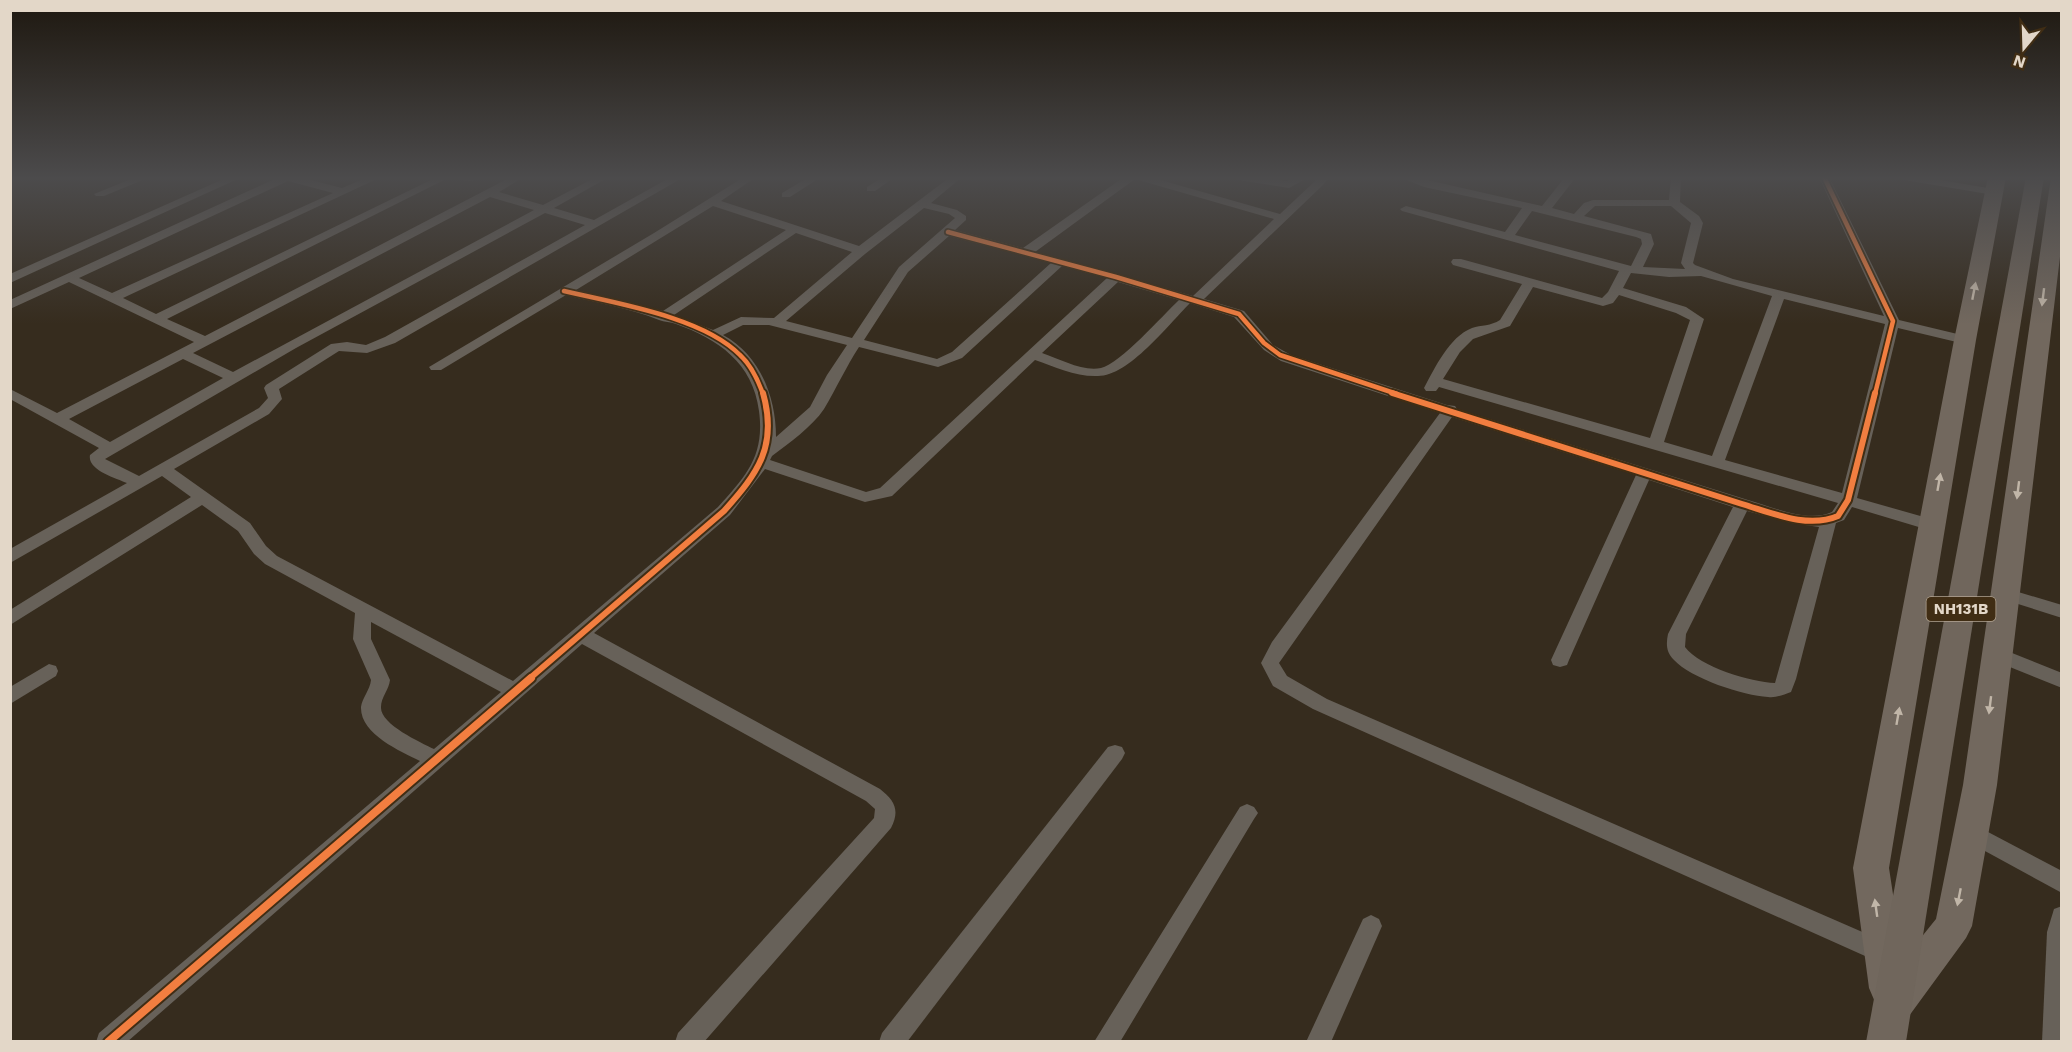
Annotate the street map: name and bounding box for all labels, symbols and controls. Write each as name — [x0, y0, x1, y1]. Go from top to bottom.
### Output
north arrow — [1994, 18, 2054, 78]
text: N — [2011, 51, 2028, 73]
one-way arrow — [1970, 281, 1979, 300]
one-way arrow — [2039, 288, 2048, 307]
one-way arrow — [1935, 473, 1944, 492]
one-way arrow — [2013, 481, 2023, 500]
road number: NH131B — [1926, 597, 1996, 621]
one-way arrow — [1985, 695, 1995, 714]
one-way arrow — [1894, 706, 1903, 725]
one-way arrow — [1954, 888, 1963, 907]
one-way arrow — [1872, 898, 1881, 917]

